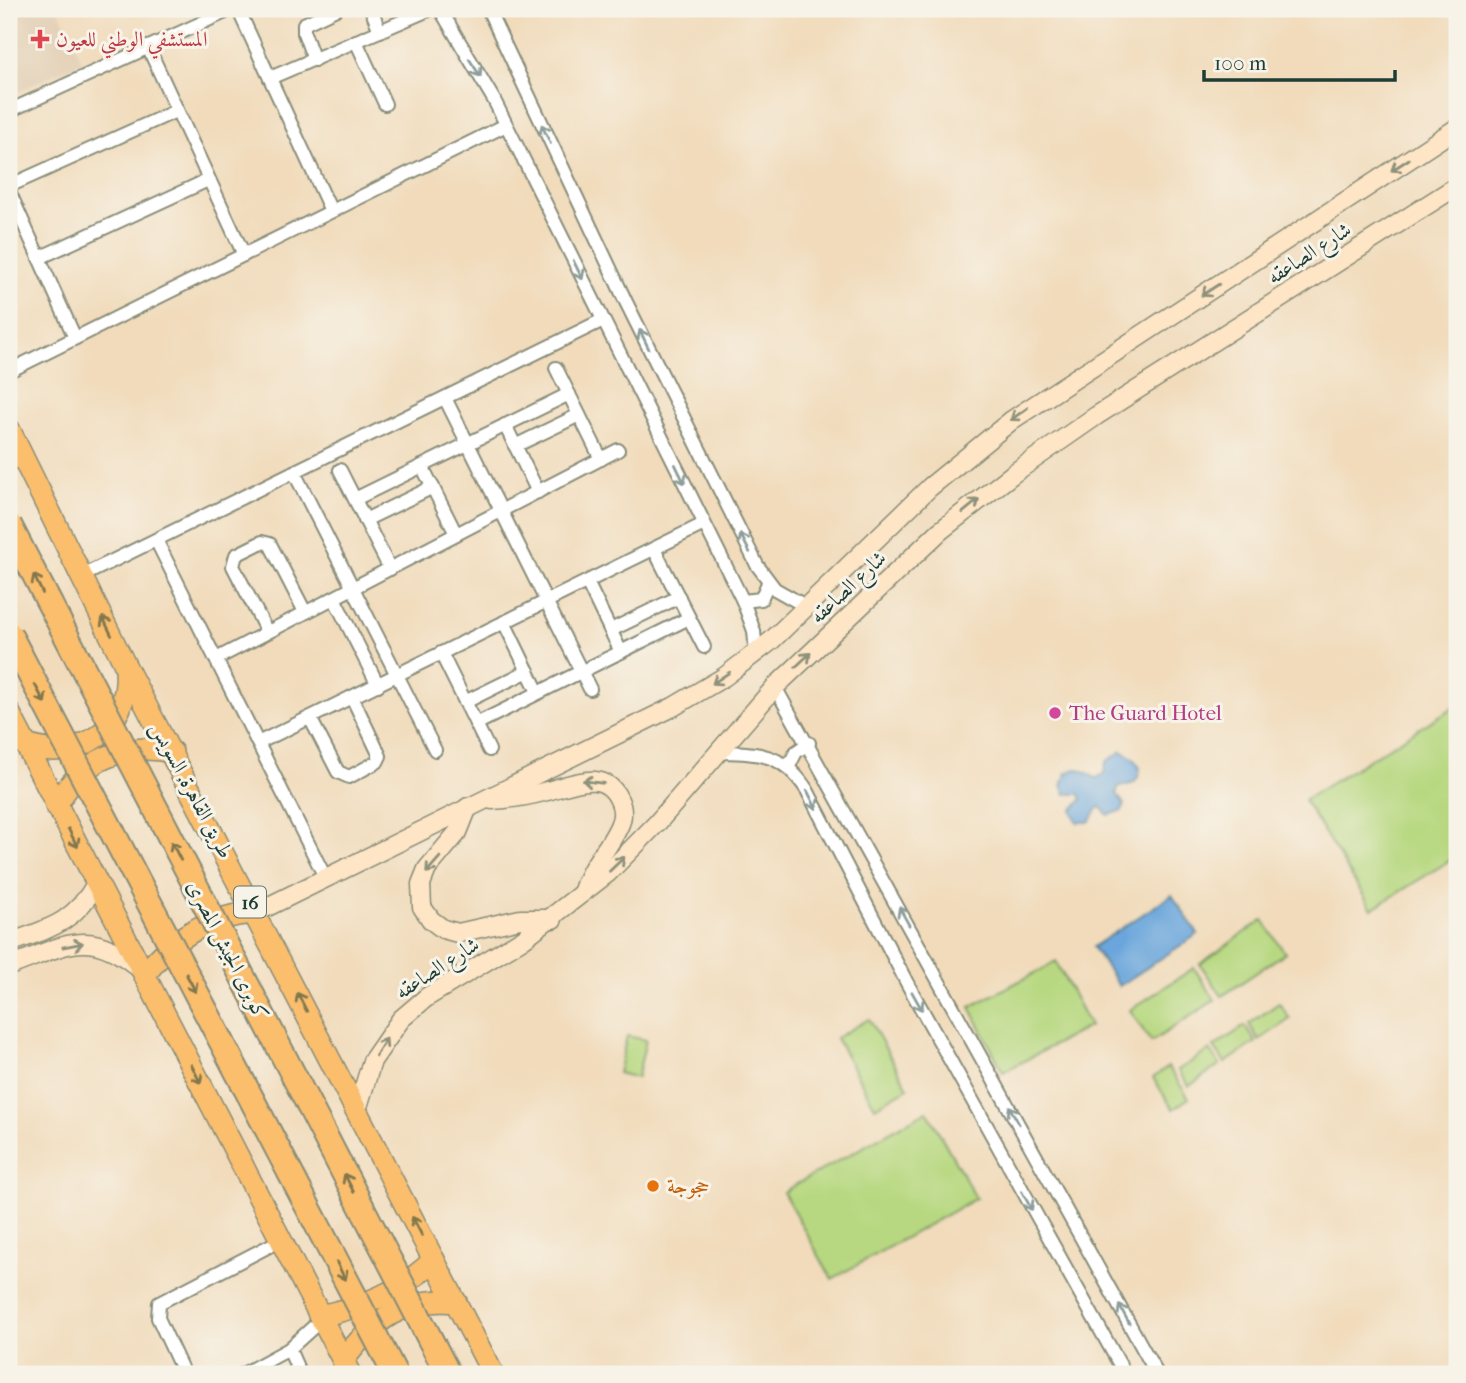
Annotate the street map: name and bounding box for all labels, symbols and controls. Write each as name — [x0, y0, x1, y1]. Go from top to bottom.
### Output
place label: المستشفي الوطني للعيون — [56, 27, 208, 59]
marker: المستشفي الوطني للعيون — [30, 29, 50, 49]
scale bar — [1204, 38, 1394, 82]
text: 100 m — [1214, 51, 1267, 75]
one-way arrow — [468, 57, 482, 77]
one-way arrow — [539, 124, 552, 145]
one-way arrow — [1391, 158, 1410, 173]
street label: شارع الصاعقه — [1263, 217, 1359, 294]
one-way arrow — [572, 259, 586, 280]
one-way arrow — [1201, 283, 1220, 297]
one-way arrow — [637, 329, 650, 350]
one-way arrow — [1011, 407, 1029, 422]
one-way arrow — [673, 463, 687, 484]
one-way arrow — [961, 498, 979, 514]
one-way arrow — [738, 533, 752, 554]
street label: شارع الصاعقه — [805, 546, 895, 633]
one-way arrow — [30, 574, 44, 595]
one-way arrow — [99, 616, 113, 637]
one-way arrow — [794, 651, 811, 668]
one-way arrow — [712, 671, 731, 685]
one-way arrow — [34, 683, 48, 704]
place label: The Guard Hotel — [1069, 701, 1222, 725]
marker: The Guard Hotel — [1047, 705, 1063, 721]
street label: طريق القاهرة, السويس — [144, 718, 238, 863]
one-way arrow — [582, 776, 605, 789]
one-way arrow — [806, 789, 819, 810]
one-way arrow — [66, 827, 80, 848]
one-way arrow — [169, 841, 183, 862]
one-way arrow — [425, 855, 441, 873]
one-way arrow — [608, 856, 625, 873]
street label: كوبرى الجيش المصرى — [181, 876, 274, 1025]
road number: 16 — [234, 887, 266, 918]
one-way arrow — [897, 906, 910, 927]
street label: شارع الصاعقه — [391, 932, 487, 1009]
one-way arrow — [61, 937, 84, 951]
one-way arrow — [184, 972, 198, 993]
one-way arrow — [910, 991, 924, 1011]
one-way arrow — [294, 992, 308, 1013]
one-way arrow — [374, 1037, 388, 1057]
one-way arrow — [190, 1063, 204, 1084]
one-way arrow — [1007, 1106, 1021, 1126]
one-way arrow — [342, 1173, 355, 1194]
place label: حجوجة — [667, 1174, 710, 1199]
marker: حجوجة — [645, 1178, 661, 1194]
one-way arrow — [1020, 1190, 1034, 1210]
one-way arrow — [409, 1217, 423, 1237]
one-way arrow — [335, 1260, 349, 1281]
one-way arrow — [1117, 1305, 1131, 1325]

